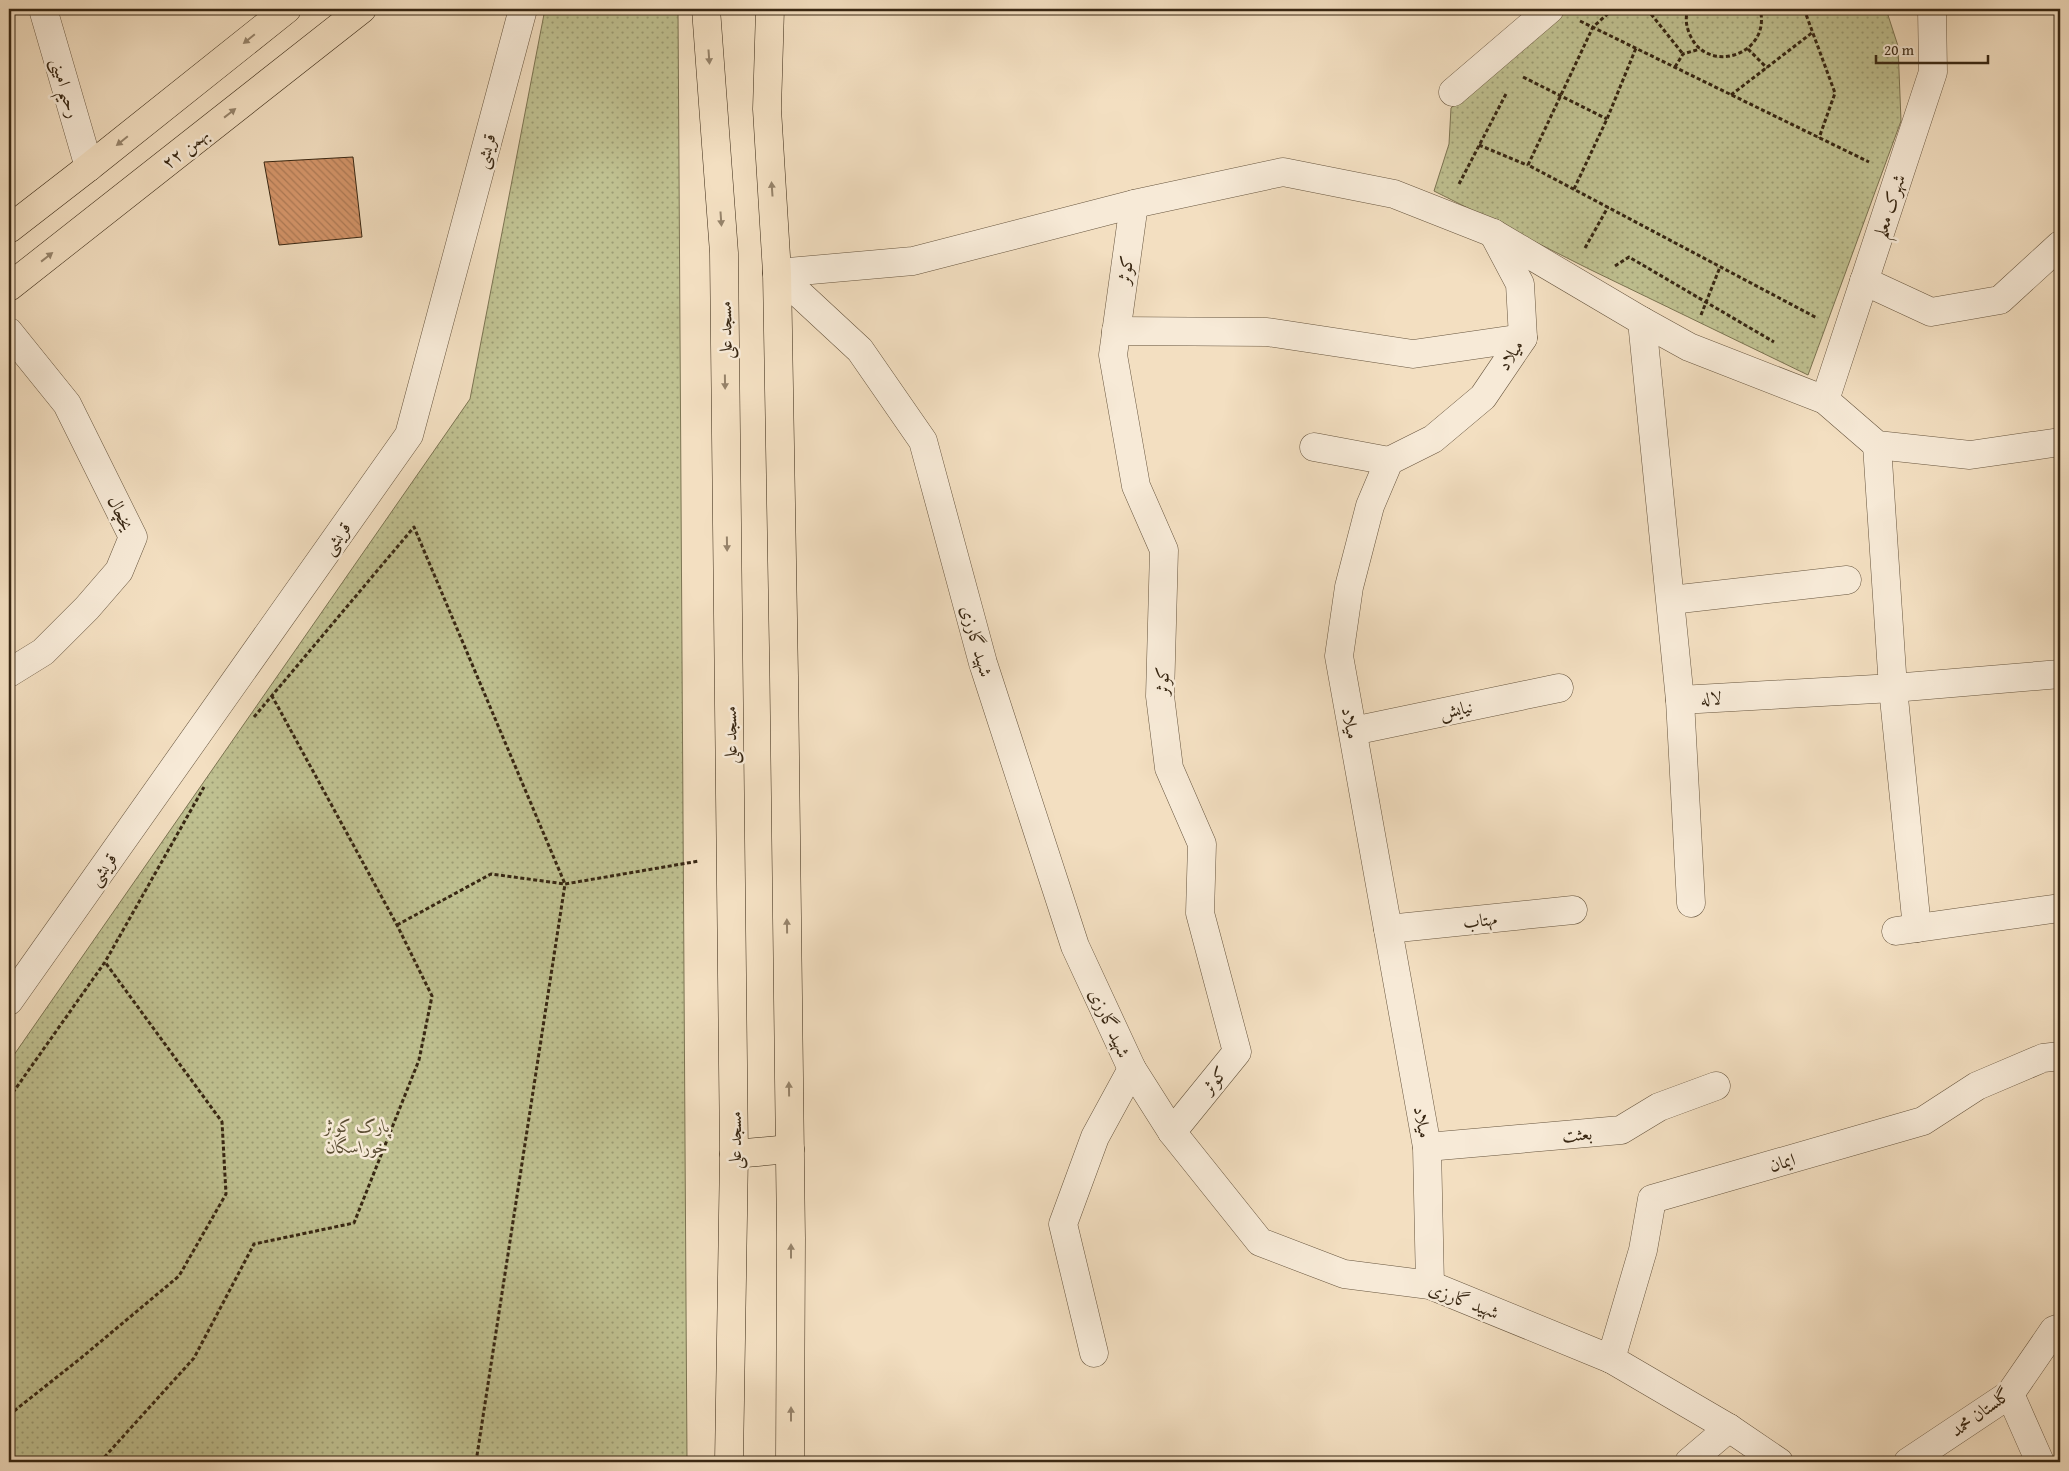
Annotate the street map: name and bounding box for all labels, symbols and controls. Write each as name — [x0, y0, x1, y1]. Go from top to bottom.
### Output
scale bar — [1876, 32, 1989, 64]
one-way arrow — [243, 34, 256, 45]
text: 20 m — [1884, 39, 1915, 60]
one-way arrow — [706, 50, 714, 66]
street label: رحیم امینی — [40, 55, 87, 123]
one-way arrow — [223, 108, 236, 119]
street label: ۲۲ بهمن — [155, 121, 215, 175]
street label: قریشی — [467, 130, 503, 172]
one-way arrow — [116, 135, 129, 146]
street label: شهرک معلم — [1866, 170, 1917, 243]
one-way arrow — [767, 181, 775, 197]
one-way arrow — [718, 212, 726, 228]
one-way arrow — [40, 252, 53, 263]
street label: کوثر — [1109, 254, 1140, 288]
street label: مسجد علی — [711, 301, 739, 359]
street label: میلاد — [1490, 334, 1530, 376]
one-way arrow — [721, 374, 729, 390]
street label: یخچال — [101, 491, 141, 536]
street label: قریشی — [315, 516, 357, 560]
one-way arrow — [723, 537, 731, 553]
street label: شهید گارزی — [954, 602, 1000, 680]
street label: کوثر — [1148, 666, 1176, 698]
street label: لاله — [1700, 684, 1722, 712]
street label: نیایش — [1437, 692, 1475, 726]
street label: میلاد — [1335, 705, 1367, 741]
street label: مسجد علی — [716, 706, 744, 764]
street label: قریشی — [81, 847, 123, 891]
street label: مهتاب — [1461, 905, 1499, 935]
one-way arrow — [783, 918, 791, 934]
street label: شهید گارزی — [1082, 984, 1138, 1062]
street label: کوثر — [1193, 1060, 1234, 1101]
one-way arrow — [785, 1080, 793, 1096]
street label: میلاد — [1407, 1104, 1439, 1140]
street label: مسجد علی — [721, 1111, 748, 1169]
park label: پارک کوثر خوراسگان — [322, 1112, 392, 1160]
street label: بعثت — [1561, 1119, 1593, 1149]
street label: ایمان — [1766, 1145, 1798, 1179]
one-way arrow — [787, 1243, 795, 1259]
street label: شهید گارزی — [1425, 1274, 1503, 1326]
street label: گلستان محمد — [1944, 1381, 2016, 1443]
one-way arrow — [787, 1405, 795, 1421]

